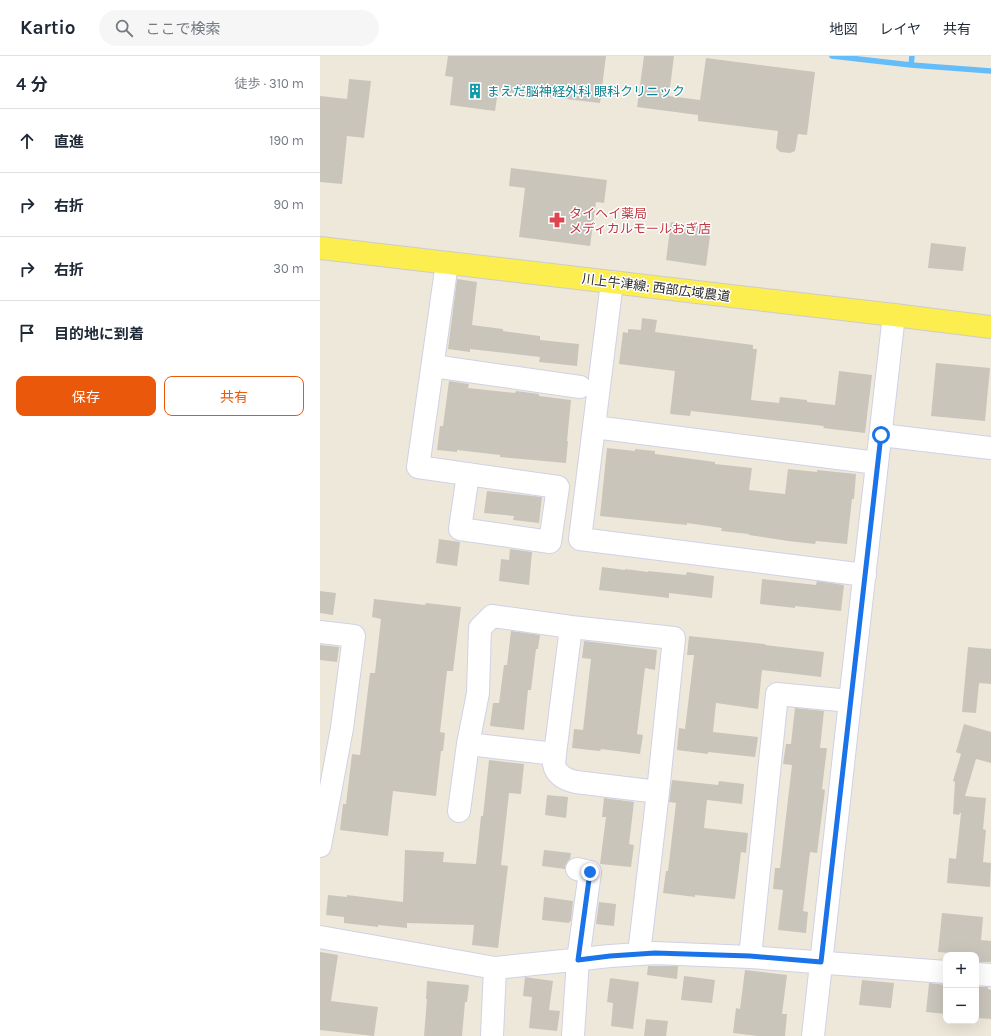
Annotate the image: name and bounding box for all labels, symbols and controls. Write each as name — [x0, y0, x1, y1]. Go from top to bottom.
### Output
search box — [99, 10, 379, 46]
text: Kartio — [20, 17, 75, 39]
icon: search — [113, 17, 135, 39]
text: ここで検索 — [145, 20, 221, 38]
text: 地図 — [829, 21, 857, 38]
text: レイヤ — [879, 21, 921, 38]
text: 共有 — [943, 21, 971, 38]
text: 4 分 — [16, 74, 47, 94]
text: 徒歩 · 310 m — [235, 76, 304, 91]
building icon: まえだ脳神経外科 眼科クリニック — [466, 82, 484, 100]
place label: まえだ脳神経外科 眼科クリニック — [487, 84, 685, 99]
icon: ahead — [16, 130, 38, 152]
text: 直進 — [54, 133, 84, 151]
text: 190 m — [269, 133, 304, 148]
icon: right — [16, 194, 38, 216]
text: 右折 — [54, 197, 84, 215]
text: 90 m — [273, 197, 304, 212]
place label: タイヘイ薬局 メディカルモールおぎ店 — [569, 206, 711, 236]
pharmacy icon: タイヘイ薬局 メディカルモールおぎ店 — [548, 211, 566, 229]
icon: right — [16, 258, 38, 280]
text: 右折 — [54, 261, 84, 279]
text: 30 m — [273, 261, 304, 276]
street label: 川上牛津線; 西部広域農道 — [581, 271, 731, 304]
icon: arrive — [16, 322, 38, 344]
text: 目的地に到着 — [54, 325, 144, 343]
button: 保存 — [16, 376, 156, 416]
button: 共有 — [164, 376, 304, 416]
route start — [872, 426, 890, 444]
route end — [581, 863, 599, 881]
map controls — [943, 952, 979, 1024]
button: + — [943, 952, 979, 988]
button: − — [943, 988, 979, 1024]

